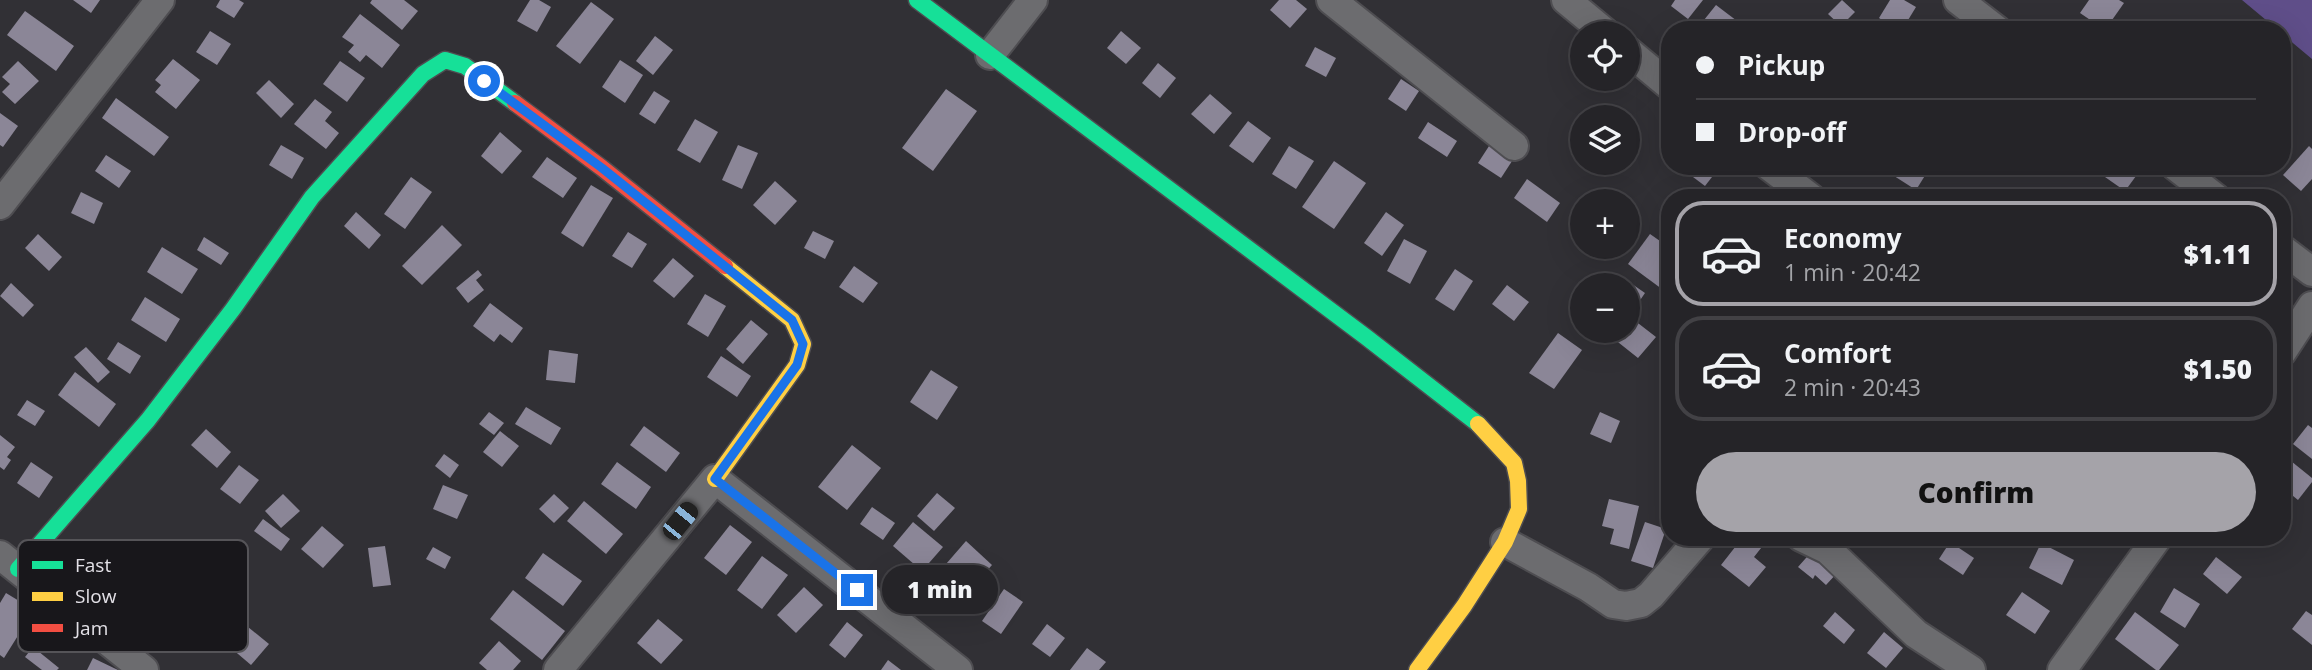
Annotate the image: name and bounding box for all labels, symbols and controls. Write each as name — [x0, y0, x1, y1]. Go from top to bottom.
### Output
map controls — [1570, 21, 1640, 343]
button: locate — [1570, 21, 1640, 91]
text: Pickup — [1738, 47, 1825, 83]
route start — [468, 65, 500, 97]
button: layers — [1570, 105, 1640, 175]
text: Drop-off — [1738, 114, 1846, 150]
button: + — [1570, 189, 1640, 259]
text: Economy — [1784, 220, 1902, 256]
icon: car — [1700, 222, 1763, 285]
text: $1.11 — [2184, 236, 2252, 272]
text: 1 min · 20:42 — [1784, 256, 1921, 288]
button: − — [1570, 273, 1640, 343]
text: Comfort — [1784, 335, 1891, 371]
icon: car — [1700, 337, 1763, 400]
text: $1.50 — [2184, 351, 2252, 387]
text: 2 min · 20:43 — [1784, 371, 1921, 403]
button: Confirm — [1696, 452, 2256, 532]
car — [659, 498, 702, 544]
legend — [18, 540, 248, 652]
text: Fast — [75, 552, 111, 578]
callout: 1 min — [882, 566, 997, 614]
text: 1 min — [907, 573, 973, 605]
route end — [841, 574, 873, 606]
text: Slow — [75, 583, 117, 609]
text: Jam — [73, 615, 108, 641]

